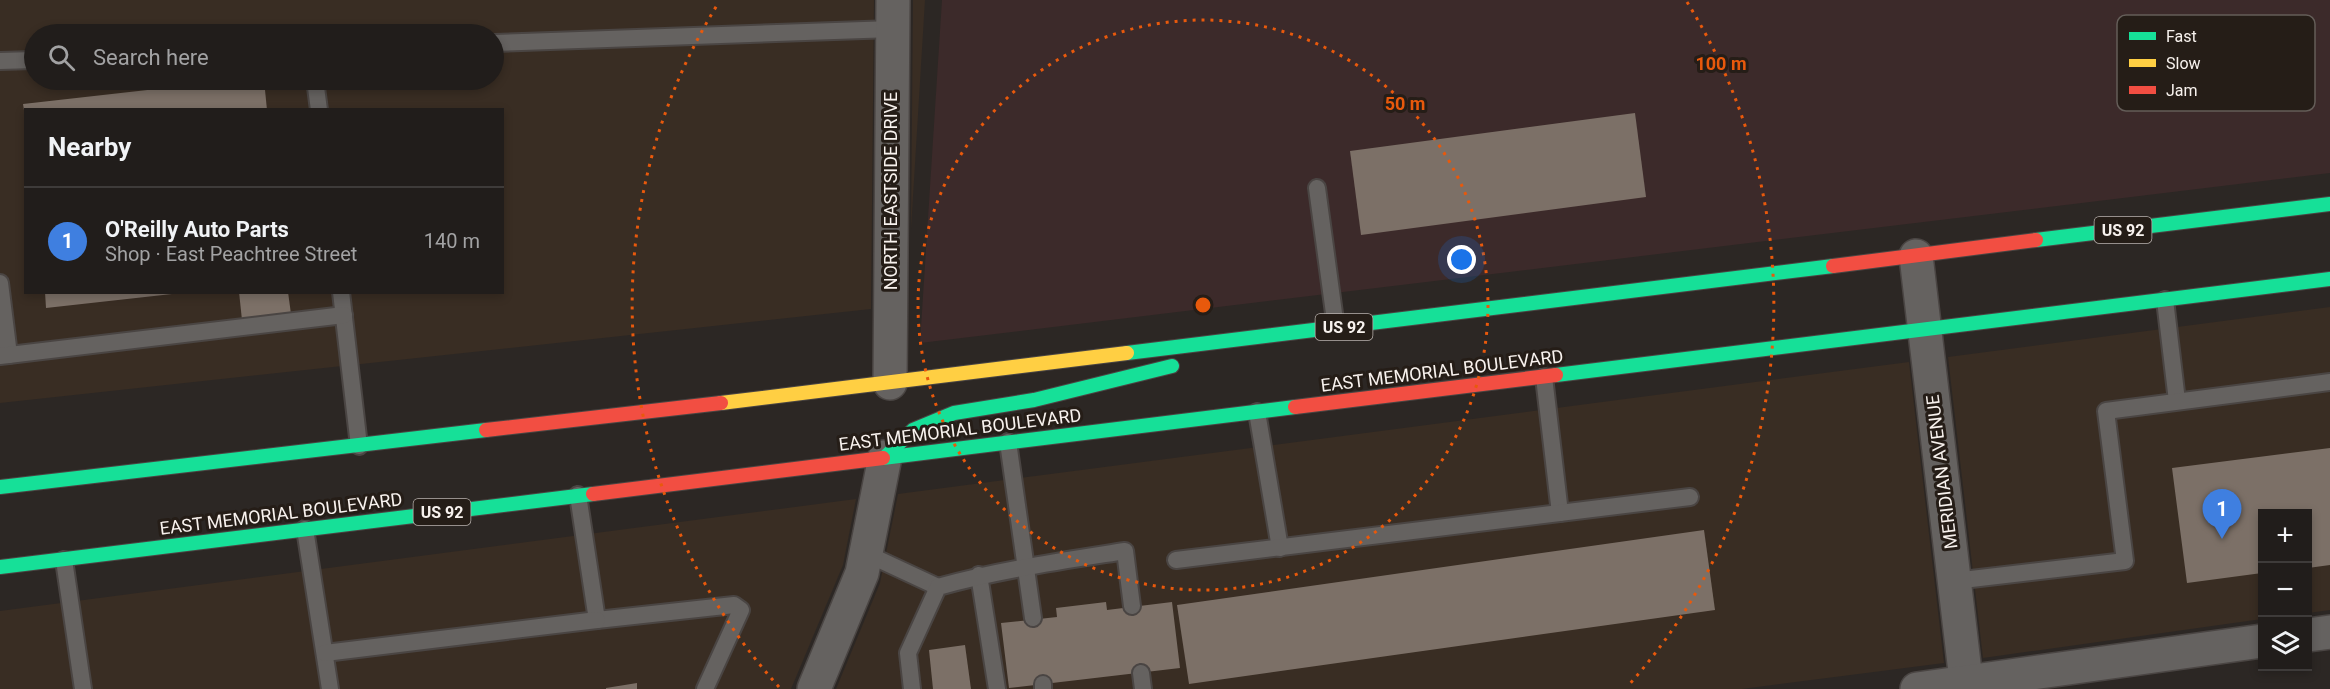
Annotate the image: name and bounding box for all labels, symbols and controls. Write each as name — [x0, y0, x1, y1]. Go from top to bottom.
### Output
legend — [2117, 15, 2315, 111]
search box — [24, 24, 504, 90]
text: Fast — [2166, 27, 2197, 46]
icon: search — [45, 41, 78, 74]
text: Search here — [93, 45, 209, 70]
text: 100 m — [1695, 53, 1747, 74]
text: Slow — [2166, 54, 2201, 73]
text: Jam — [2166, 81, 2198, 100]
street label: NORTH EASTSIDE DRIVE — [880, 92, 901, 290]
text: 50 m — [1385, 93, 1425, 114]
text: Nearby — [48, 132, 131, 162]
text: O'Reilly Auto Parts — [105, 217, 289, 242]
road number: US 92 — [2094, 217, 2152, 243]
text: 1 — [62, 229, 73, 253]
text: 140 m — [424, 229, 480, 253]
text: Shop · East Peachtree Street — [105, 242, 357, 266]
your location — [1447, 245, 1476, 274]
centre of rings — [1193, 295, 1213, 315]
road number: US 92 — [1316, 314, 1372, 340]
street label: EAST MEMORIAL BOULEVARD — [1319, 345, 1564, 396]
street label: MERIDIAN AVENUE — [1922, 394, 1961, 550]
street label: EAST MEMORIAL BOULEVARD — [837, 404, 1082, 455]
street label: EAST MEMORIAL BOULEVARD — [158, 488, 403, 539]
pin: 1 — [2202, 490, 2242, 539]
road number: US 92 — [414, 499, 470, 525]
map controls — [2258, 509, 2312, 671]
button: + — [2258, 509, 2312, 563]
button: − — [2258, 563, 2312, 617]
button: layers — [2258, 617, 2312, 671]

